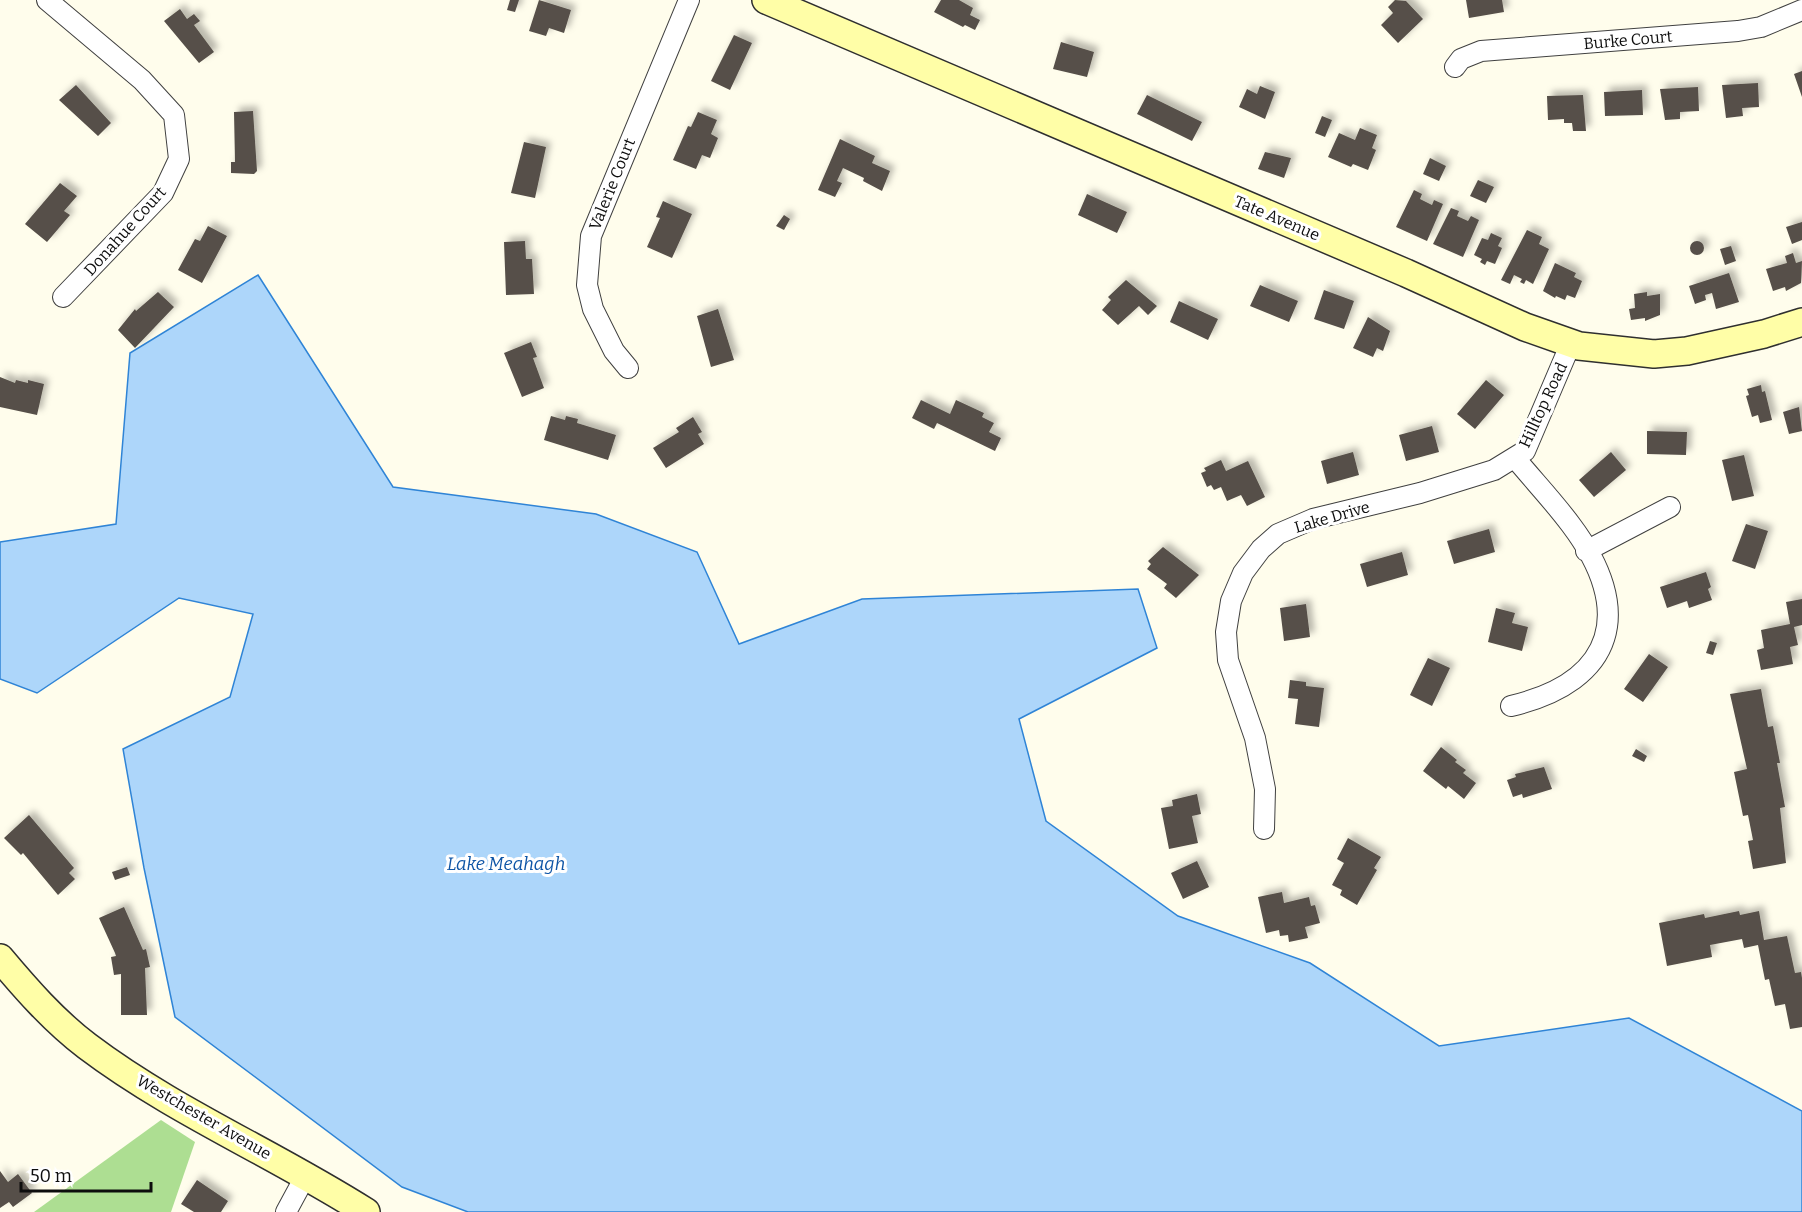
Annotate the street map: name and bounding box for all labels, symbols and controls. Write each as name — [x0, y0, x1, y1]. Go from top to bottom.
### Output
street label: Burke Court — [1583, 27, 1673, 53]
street label: Valerie Court — [585, 135, 639, 233]
street label: Donahue Court — [80, 182, 170, 279]
street label: Tate Avenue — [1231, 191, 1323, 245]
street label: Hilltop Road — [1515, 359, 1571, 451]
street label: Lake Drive — [1292, 497, 1372, 537]
water label: Lake Meahagh — [447, 853, 565, 875]
street label: Westchester Avenue — [133, 1071, 275, 1163]
scale bar — [21, 1155, 152, 1193]
text: 50 m — [30, 1165, 72, 1187]

